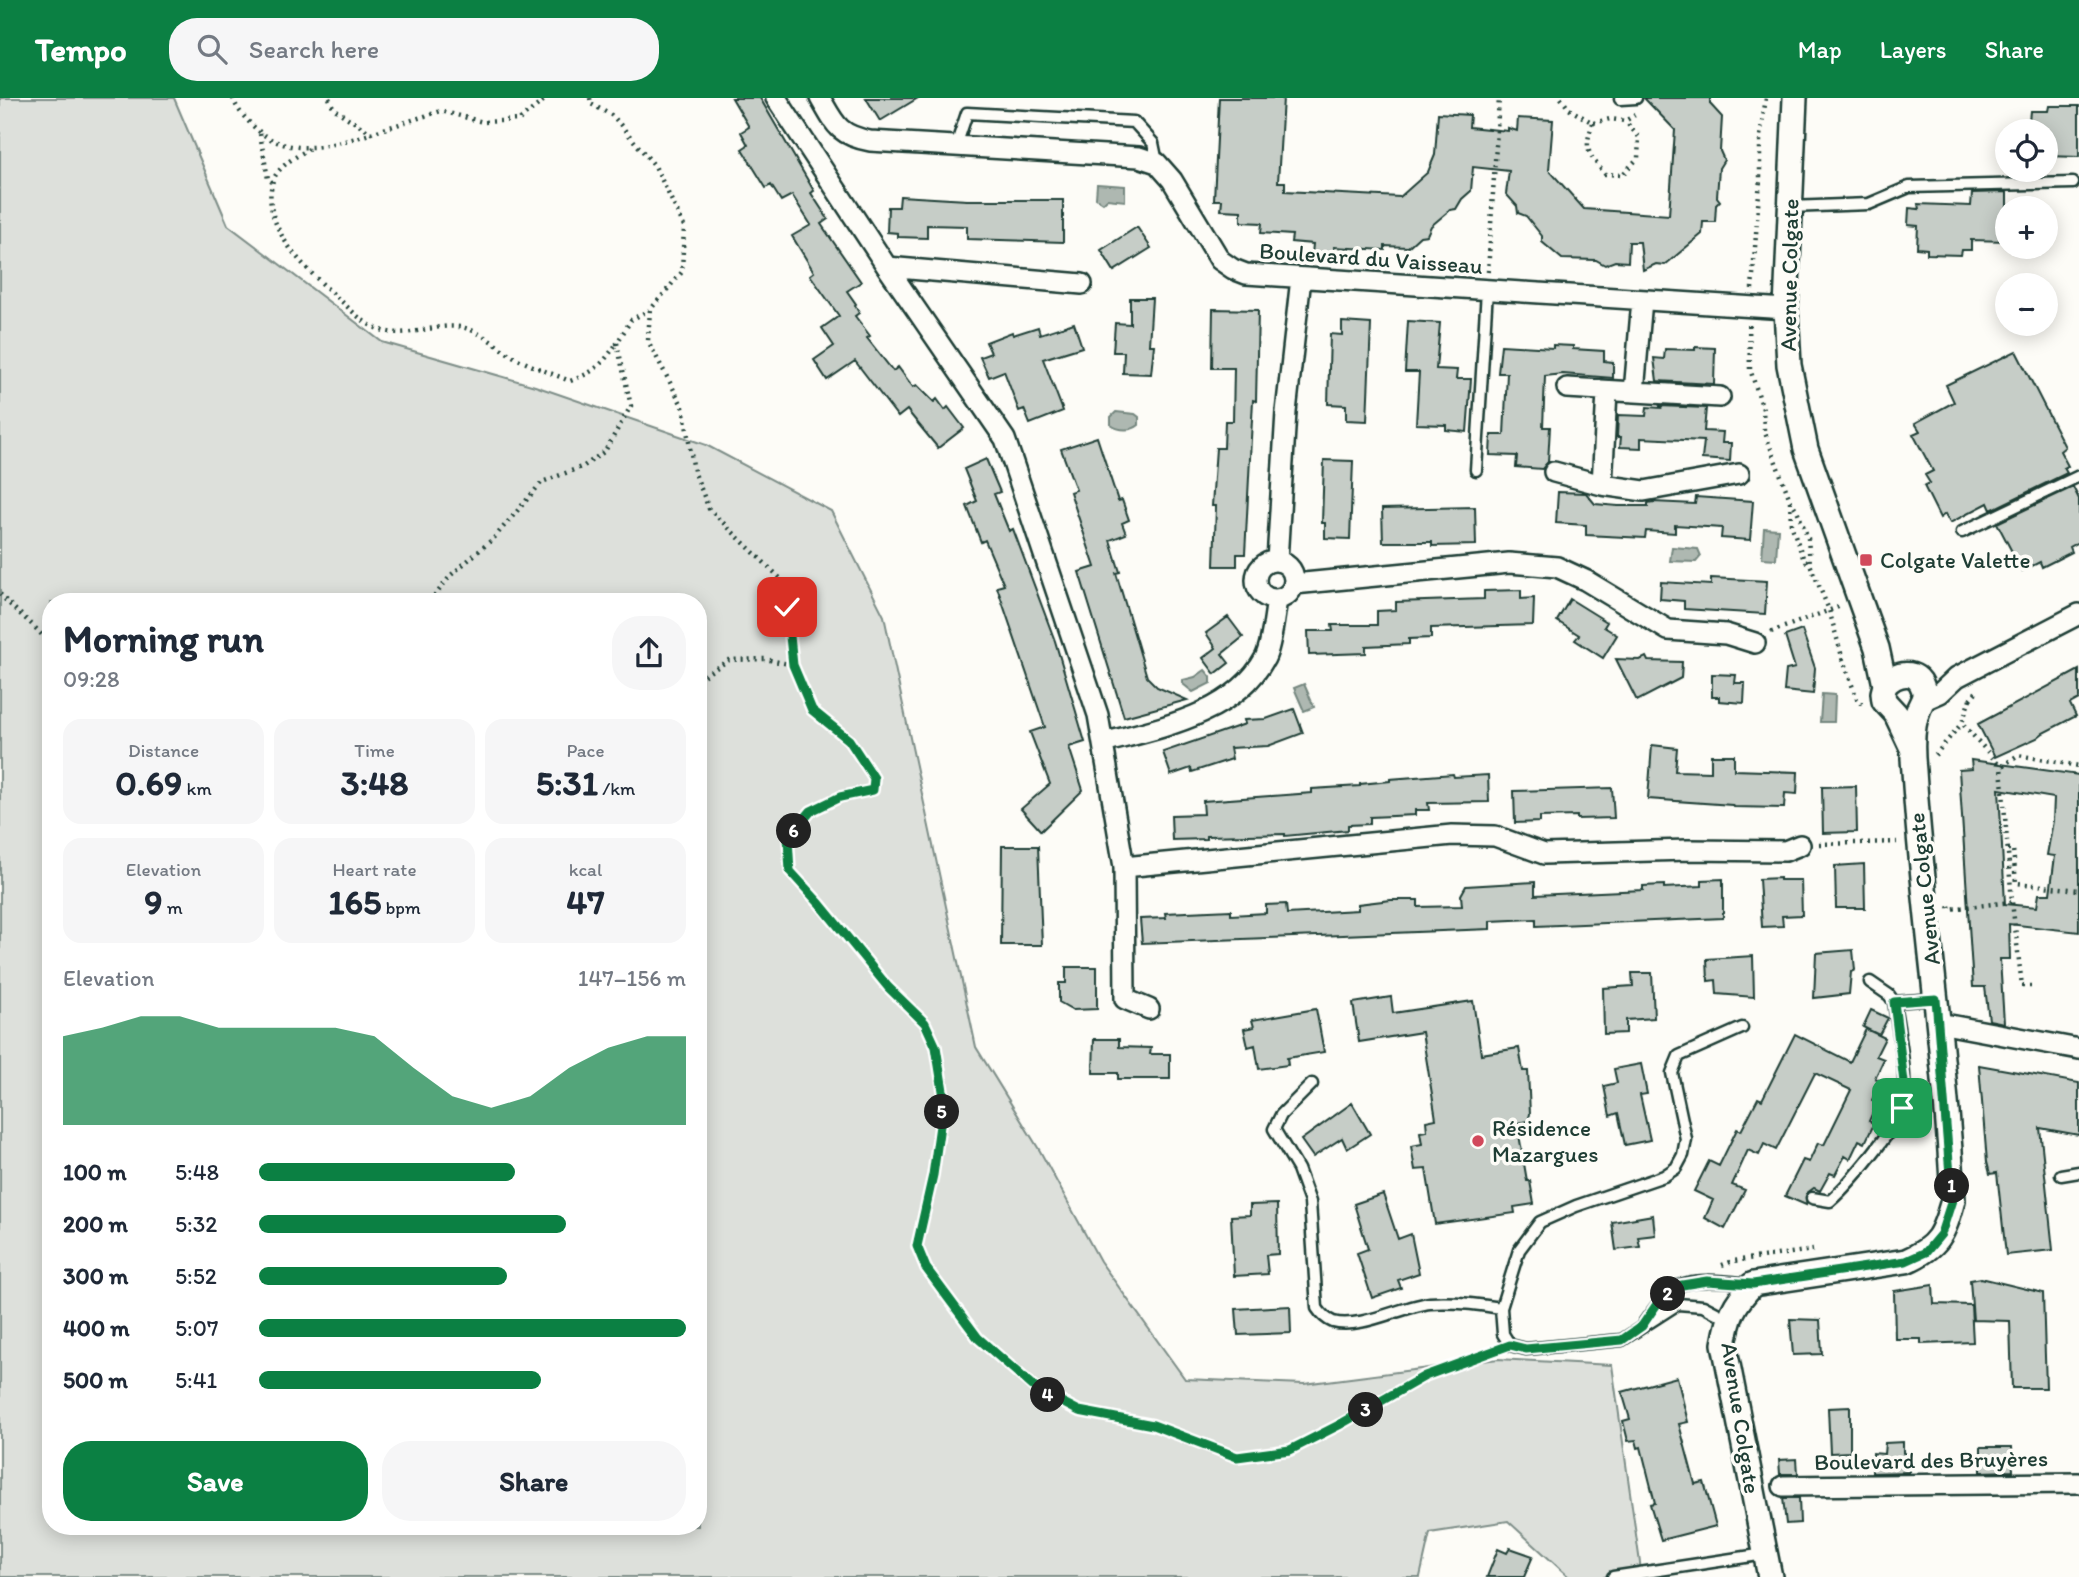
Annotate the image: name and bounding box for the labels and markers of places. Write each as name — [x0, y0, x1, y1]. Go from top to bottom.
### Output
place label: Colgate Valette — [1880, 546, 2030, 574]
marker: Colgate Valette — [1858, 552, 1874, 568]
pin — [757, 577, 817, 637]
pin: 6 — [776, 814, 812, 848]
pin — [1872, 1078, 1932, 1138]
pin: 5 — [925, 1094, 960, 1130]
place label: Résidence Mazargues — [1492, 1114, 1599, 1168]
marker: Résidence Mazargues — [1470, 1133, 1486, 1149]
pin: 1 — [1934, 1168, 1969, 1204]
pin: 2 — [1650, 1276, 1686, 1312]
pin: 4 — [1030, 1378, 1066, 1412]
pin: 3 — [1348, 1392, 1384, 1428]

